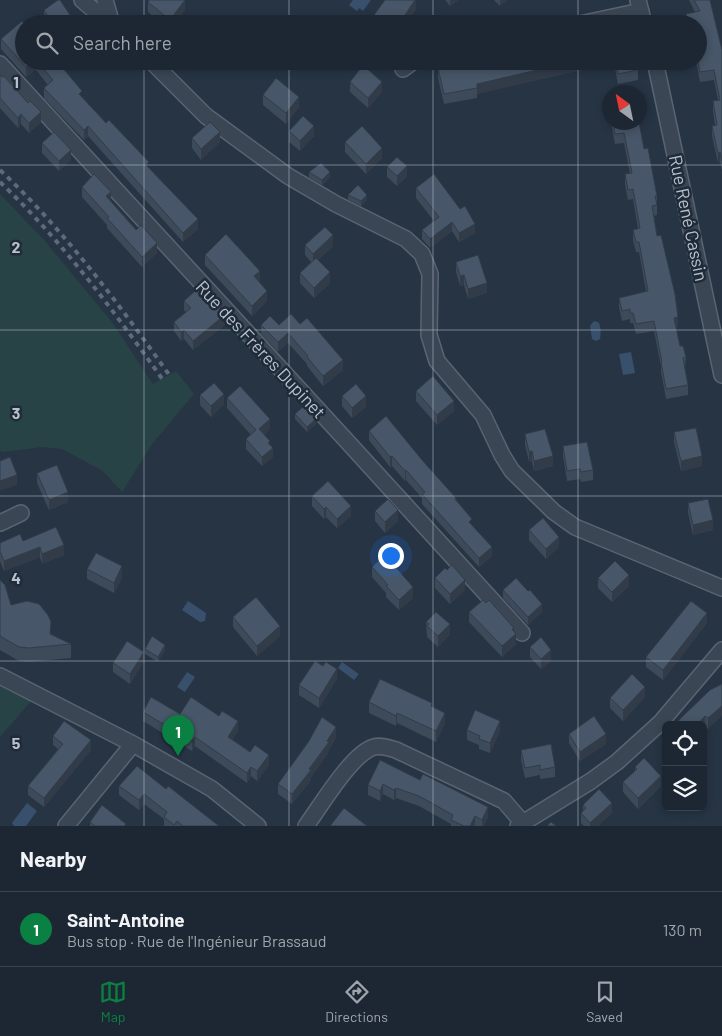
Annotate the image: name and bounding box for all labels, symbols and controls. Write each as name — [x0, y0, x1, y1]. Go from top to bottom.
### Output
search box — [15, 15, 707, 70]
icon: search — [33, 29, 61, 57]
text: Search here — [73, 31, 172, 54]
text: 1 — [13, 72, 19, 91]
north arrow — [602, 85, 647, 130]
street label: Rue René Cassin — [665, 153, 713, 283]
text: 2 — [12, 237, 21, 256]
street label: Rue des Frères Dupinet — [191, 276, 331, 422]
text: 3 — [12, 403, 20, 422]
your location — [378, 543, 404, 569]
text: 4 — [11, 568, 21, 587]
pin: 1 — [162, 715, 194, 756]
map controls — [662, 721, 707, 811]
button: locate — [662, 721, 707, 766]
text: 5 — [12, 733, 21, 752]
button: layers — [662, 766, 707, 811]
text: Nearby — [20, 846, 86, 871]
text: Saint-Antoine — [67, 908, 185, 931]
text: 1 — [33, 920, 39, 939]
text: 130 m — [663, 920, 702, 939]
text: Bus stop · Rue de l'Ingénieur Brassaud — [67, 931, 327, 950]
tab: Map — [99, 978, 127, 1025]
tab: Directions — [325, 978, 388, 1025]
tab: Saved — [586, 978, 623, 1025]

